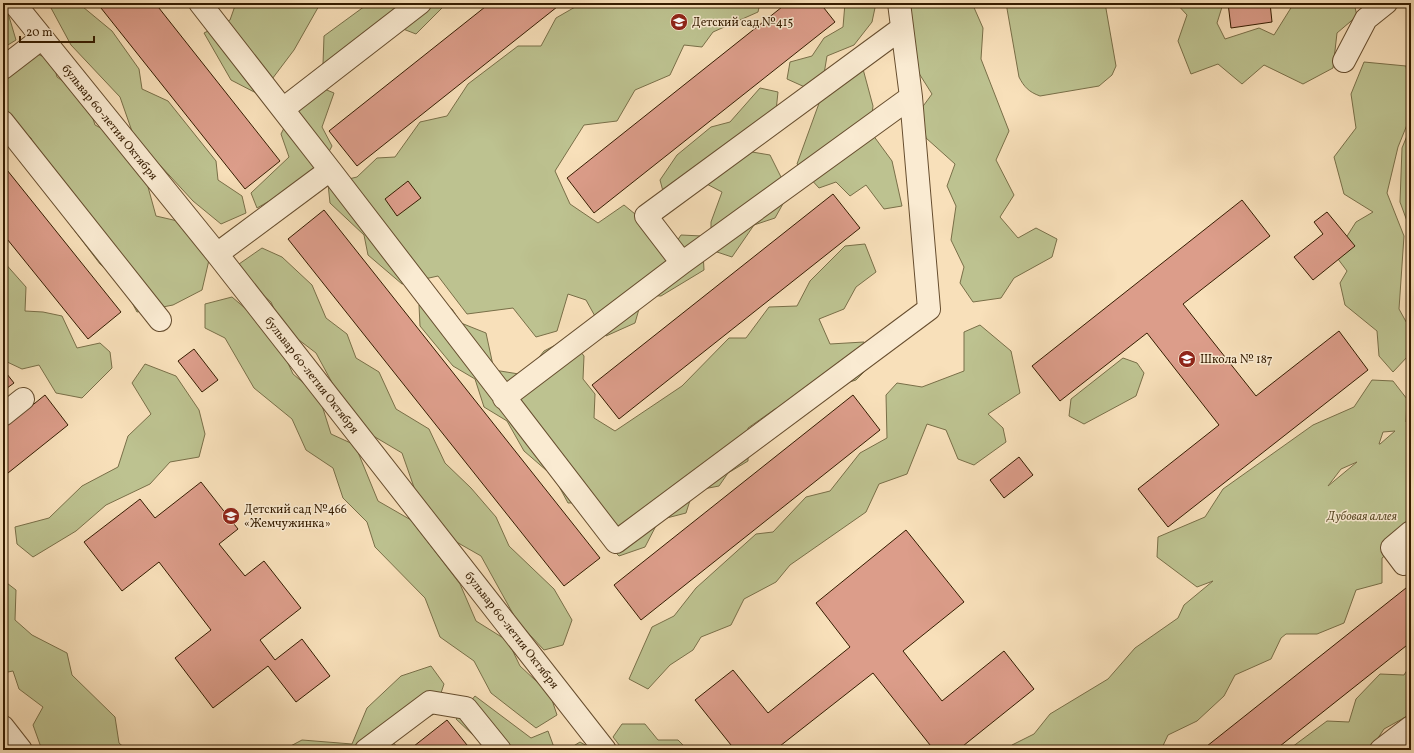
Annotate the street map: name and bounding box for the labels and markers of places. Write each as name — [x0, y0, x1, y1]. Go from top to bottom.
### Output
school or university icon: Детский сад №415 — [669, 12, 689, 32]
place label: Детский сад №415 — [692, 15, 793, 31]
school or university icon: Школа № 187 — [1177, 349, 1197, 369]
place label: Школа № 187 — [1200, 352, 1273, 368]
place label: Детский сад №466 «Жемчужинка» — [244, 502, 347, 532]
school or university icon: Детский сад №466 «Жемчужинка» — [221, 506, 241, 526]

